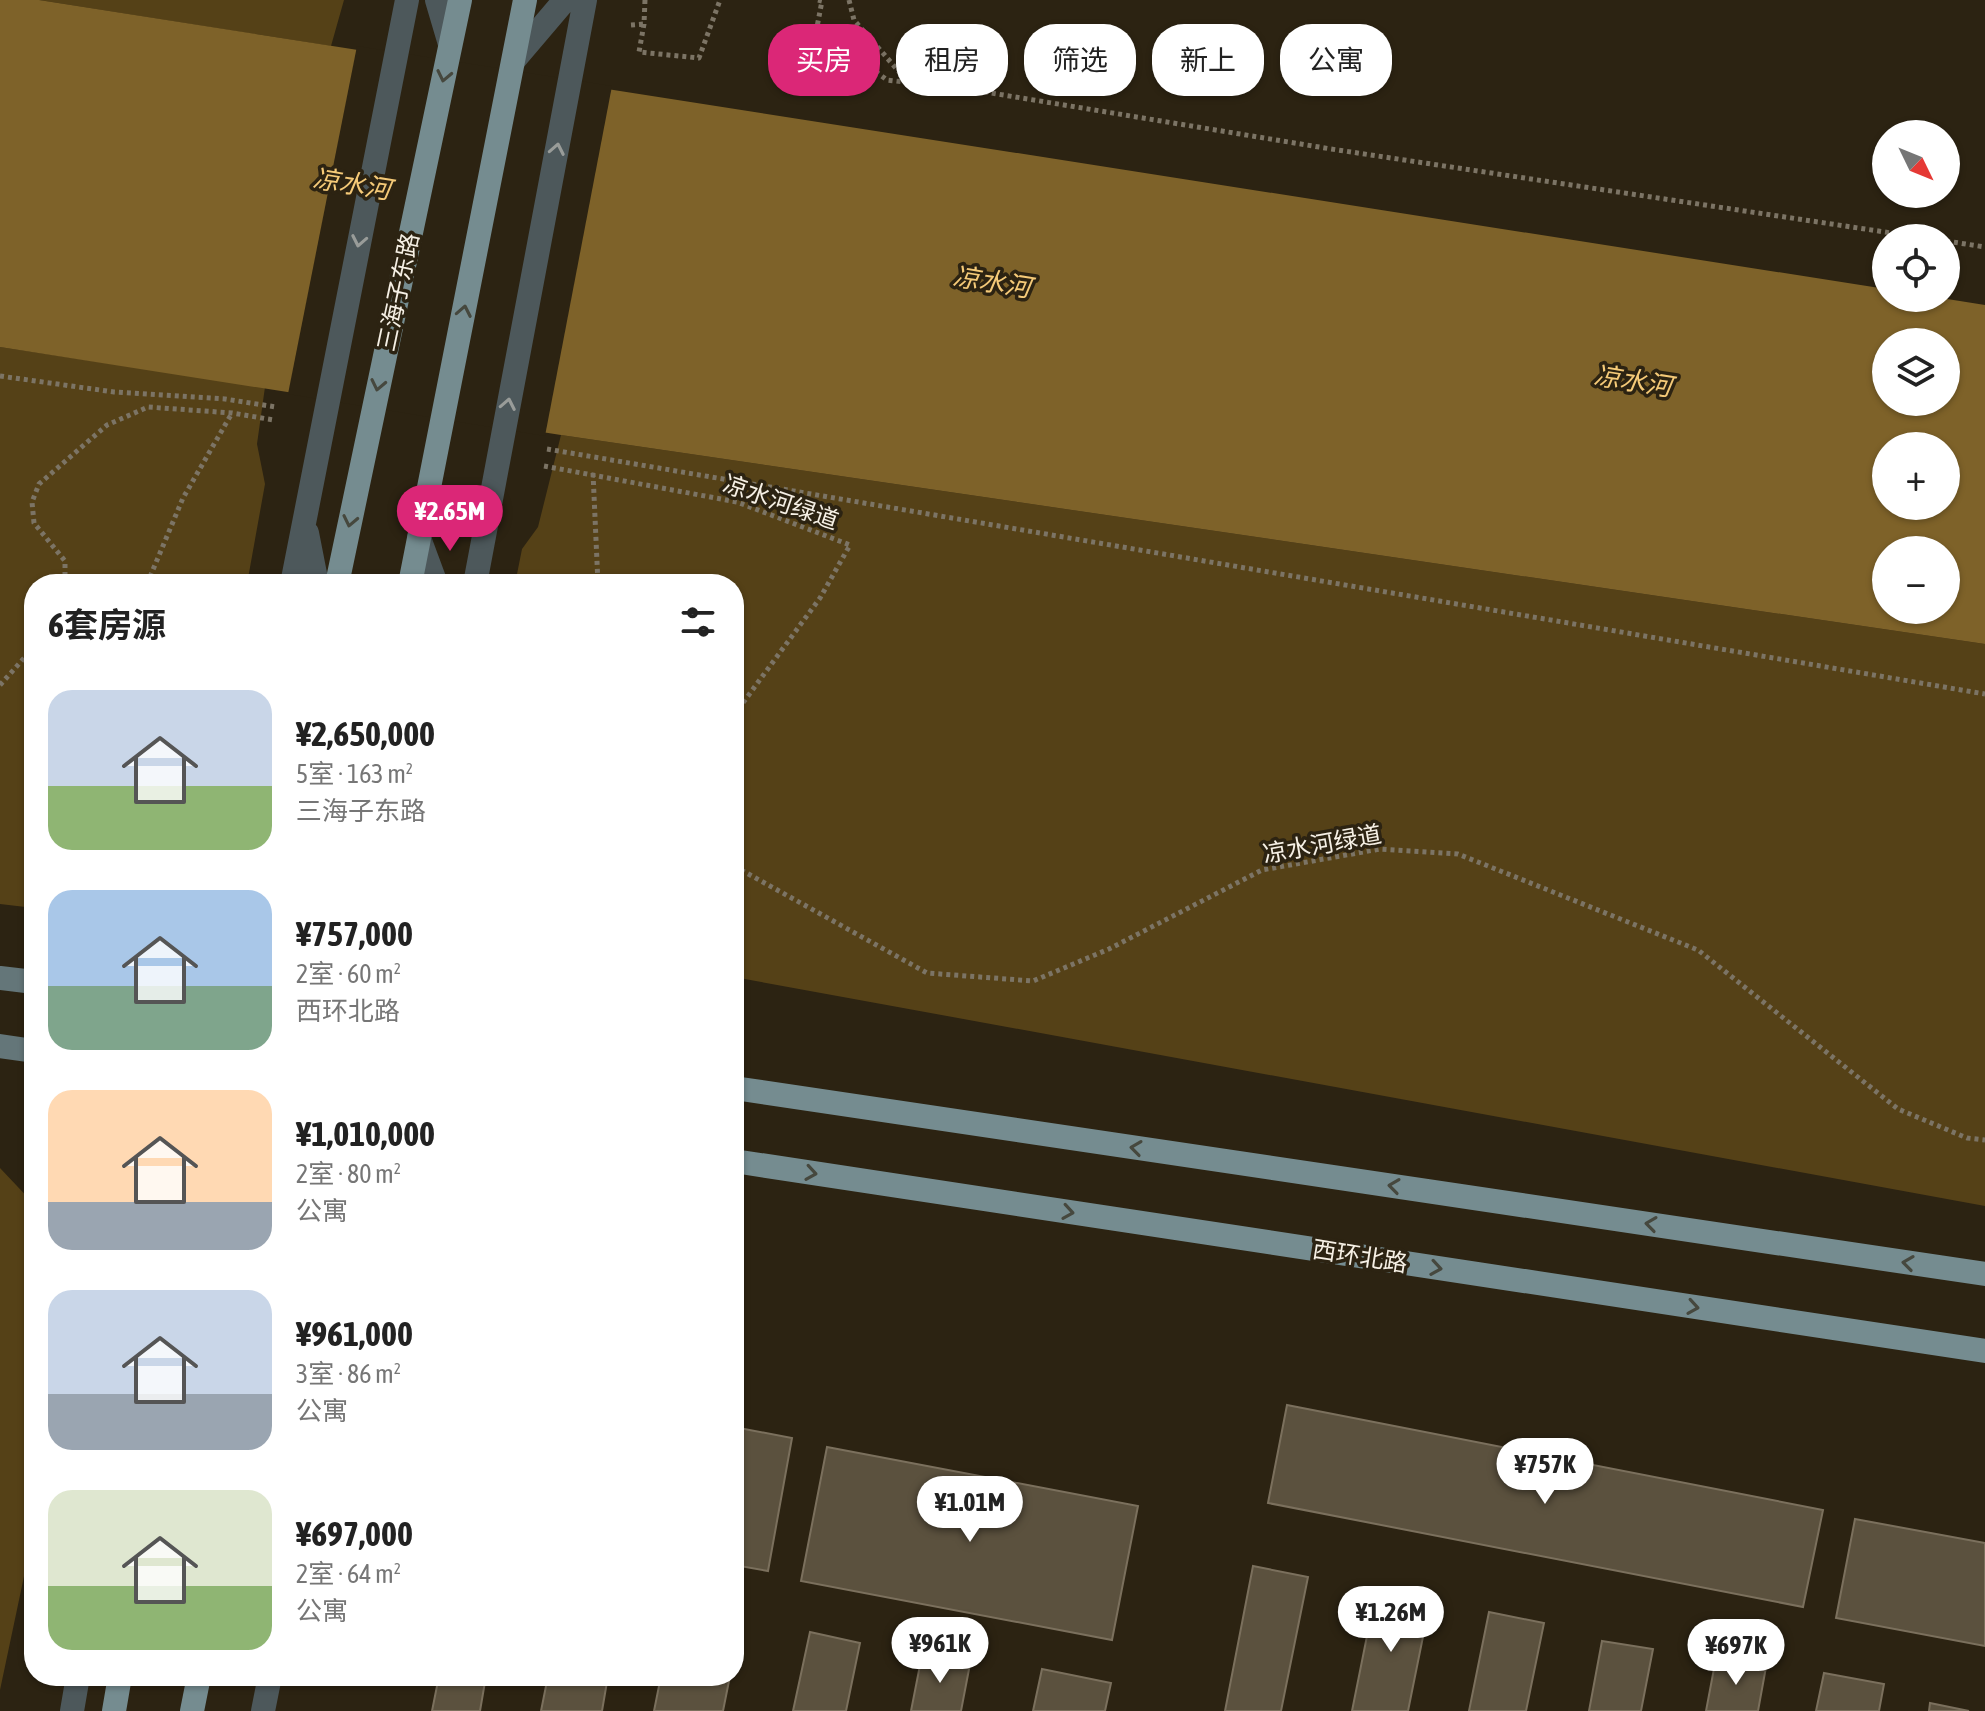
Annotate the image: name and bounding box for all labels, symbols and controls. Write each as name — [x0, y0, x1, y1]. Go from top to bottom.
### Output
chip: 买房 — [768, 24, 880, 96]
chip: 租房 — [896, 24, 1008, 96]
chip: 筛选 — [1024, 24, 1136, 96]
chip: 新上 — [1152, 24, 1264, 96]
chip: 公寓 — [1280, 24, 1392, 96]
one-way arrow — [436, 69, 453, 83]
north arrow — [1872, 120, 1960, 208]
map controls — [1872, 120, 1960, 624]
one-way arrow — [548, 142, 565, 156]
water label: 凉水河 — [311, 163, 398, 206]
button: locate — [1872, 224, 1960, 312]
street label: 三海子东路 — [372, 231, 424, 353]
one-way arrow — [351, 234, 368, 248]
water label: 凉水河 — [951, 261, 1038, 304]
one-way arrow — [454, 304, 471, 318]
button: layers — [1872, 328, 1960, 416]
water label: 凉水河 — [1592, 360, 1679, 403]
one-way arrow — [370, 378, 387, 392]
one-way arrow — [499, 398, 516, 411]
button: + — [1872, 432, 1960, 520]
street label: 凉水河绿道 — [720, 470, 842, 534]
pin: ¥2.65M — [385, 485, 515, 553]
text: ¥2.65M — [415, 496, 485, 526]
one-way arrow — [342, 513, 359, 527]
button: − — [1872, 536, 1960, 624]
icon: filters — [676, 600, 720, 644]
text: 6套房源 — [48, 605, 166, 644]
text: ¥2,650,000 — [296, 714, 435, 753]
icon: home — [112, 722, 208, 818]
text: 5室 · 163 m² — [296, 759, 413, 789]
text: 三海子东路 — [296, 796, 426, 826]
street label: 凉水河绿道 — [1261, 820, 1383, 868]
text: ¥757,000 — [296, 914, 413, 953]
icon: home — [112, 922, 208, 1018]
text: 2室 · 60 m² — [296, 959, 401, 989]
text: 西环北路 — [296, 996, 400, 1026]
text: ¥1,010,000 — [296, 1114, 435, 1153]
icon: home — [112, 1122, 208, 1218]
one-way arrow — [1130, 1140, 1143, 1157]
text: 2室 · 80 m² — [296, 1159, 401, 1189]
one-way arrow — [804, 1164, 818, 1181]
one-way arrow — [1387, 1178, 1400, 1195]
text: 公寓 — [296, 1196, 348, 1226]
one-way arrow — [1061, 1203, 1075, 1220]
one-way arrow — [1644, 1216, 1658, 1233]
street label: 西环北路 — [1310, 1235, 1410, 1277]
one-way arrow — [1901, 1255, 1915, 1272]
one-way arrow — [1429, 1259, 1443, 1276]
one-way arrow — [1686, 1297, 1700, 1314]
text: ¥961,000 — [296, 1314, 413, 1353]
icon: home — [112, 1322, 208, 1418]
text: 3室 · 86 m² — [296, 1359, 401, 1389]
text: 公寓 — [296, 1396, 348, 1426]
pin: ¥757K — [1489, 1438, 1601, 1506]
text: ¥757K — [1515, 1449, 1575, 1479]
pin: ¥1.01M — [905, 1476, 1035, 1544]
text: ¥1.01M — [935, 1487, 1005, 1517]
text: ¥697,000 — [296, 1514, 413, 1553]
icon: home — [112, 1522, 208, 1618]
text: 2室 · 64 m² — [296, 1559, 401, 1589]
pin: ¥1.26M — [1326, 1586, 1456, 1654]
text: 公寓 — [296, 1596, 348, 1626]
text: ¥1.26M — [1356, 1597, 1426, 1627]
pin: ¥961K — [884, 1617, 996, 1685]
pin: ¥697K — [1680, 1619, 1792, 1687]
text: ¥961K — [910, 1628, 970, 1658]
text: ¥697K — [1706, 1630, 1766, 1660]

